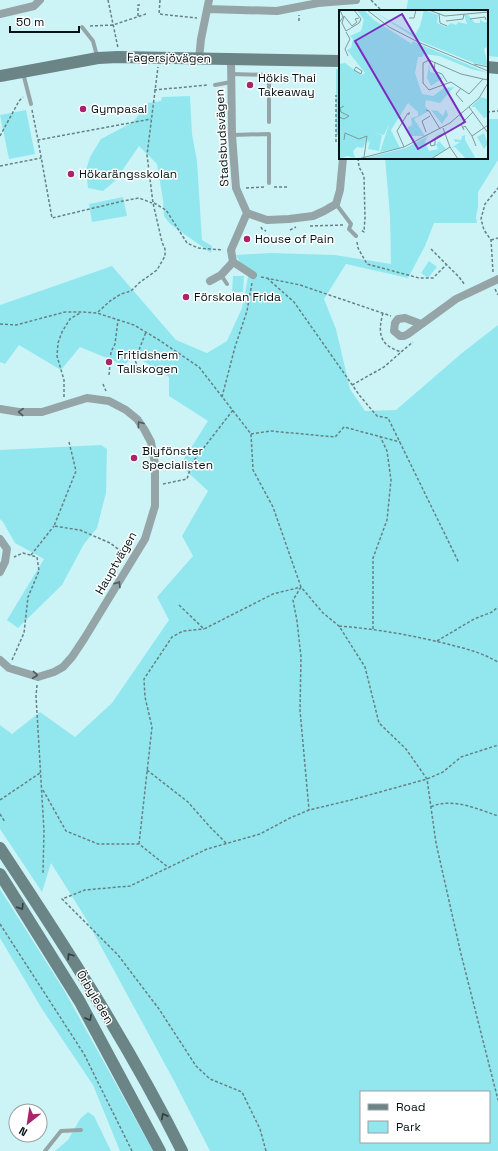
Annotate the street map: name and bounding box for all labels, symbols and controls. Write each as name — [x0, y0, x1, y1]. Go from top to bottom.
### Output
scale bar — [10, 8, 79, 34]
inset map — [339, 10, 488, 159]
text: 50 m — [16, 14, 44, 30]
street label: Fagersjövägen — [127, 49, 211, 67]
place label: Hökis Thai Takeaway — [258, 70, 316, 100]
marker: Hökis Thai Takeaway — [245, 80, 255, 90]
street label: Stadsbudsvägen — [211, 89, 233, 187]
place label: Gympasal — [91, 101, 147, 117]
marker: Gympasal — [78, 104, 88, 114]
place label: Hökarängsskolan — [79, 166, 177, 182]
marker: Hökarängsskolan — [66, 169, 76, 179]
place label: House of Pain — [255, 231, 334, 247]
marker: House of Pain — [242, 234, 252, 244]
place label: Förskolan Frida — [194, 289, 281, 305]
marker: Förskolan Frida — [181, 292, 191, 302]
place label: Fritidshem Tallskogen — [117, 347, 178, 377]
marker: Fritidshem Tallskogen — [104, 357, 114, 367]
one-way arrow — [18, 407, 24, 416]
one-way arrow — [138, 422, 145, 429]
place label: Blyfönster Specialisten — [142, 443, 213, 473]
marker: Blyfönster Specialisten — [129, 453, 139, 463]
street label: Hauptvägen — [92, 529, 140, 597]
one-way arrow — [114, 581, 121, 588]
one-way arrow — [32, 670, 38, 679]
one-way arrow — [16, 903, 23, 910]
one-way arrow — [67, 953, 75, 960]
street label: Örbyleden — [73, 967, 117, 1027]
one-way arrow — [84, 1014, 92, 1021]
legend — [360, 1091, 490, 1143]
text: Road — [396, 1099, 425, 1115]
north arrow — [8, 1103, 48, 1143]
one-way arrow — [161, 1113, 169, 1120]
text: Park — [396, 1119, 421, 1135]
text: N — [16, 1124, 30, 1140]

